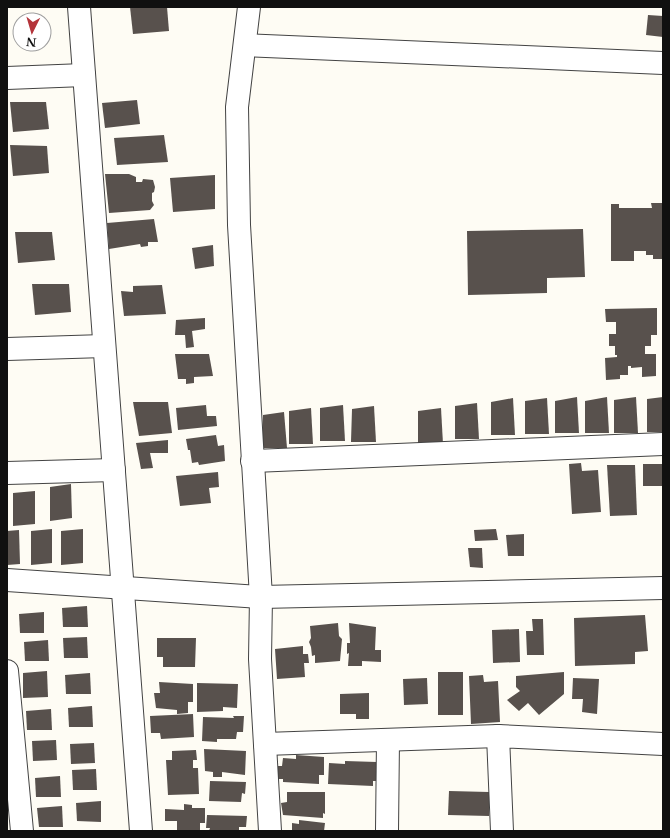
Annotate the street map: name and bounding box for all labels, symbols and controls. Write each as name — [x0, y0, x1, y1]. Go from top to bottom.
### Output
north arrow — [12, 12, 52, 52]
text: N — [25, 34, 37, 49]

